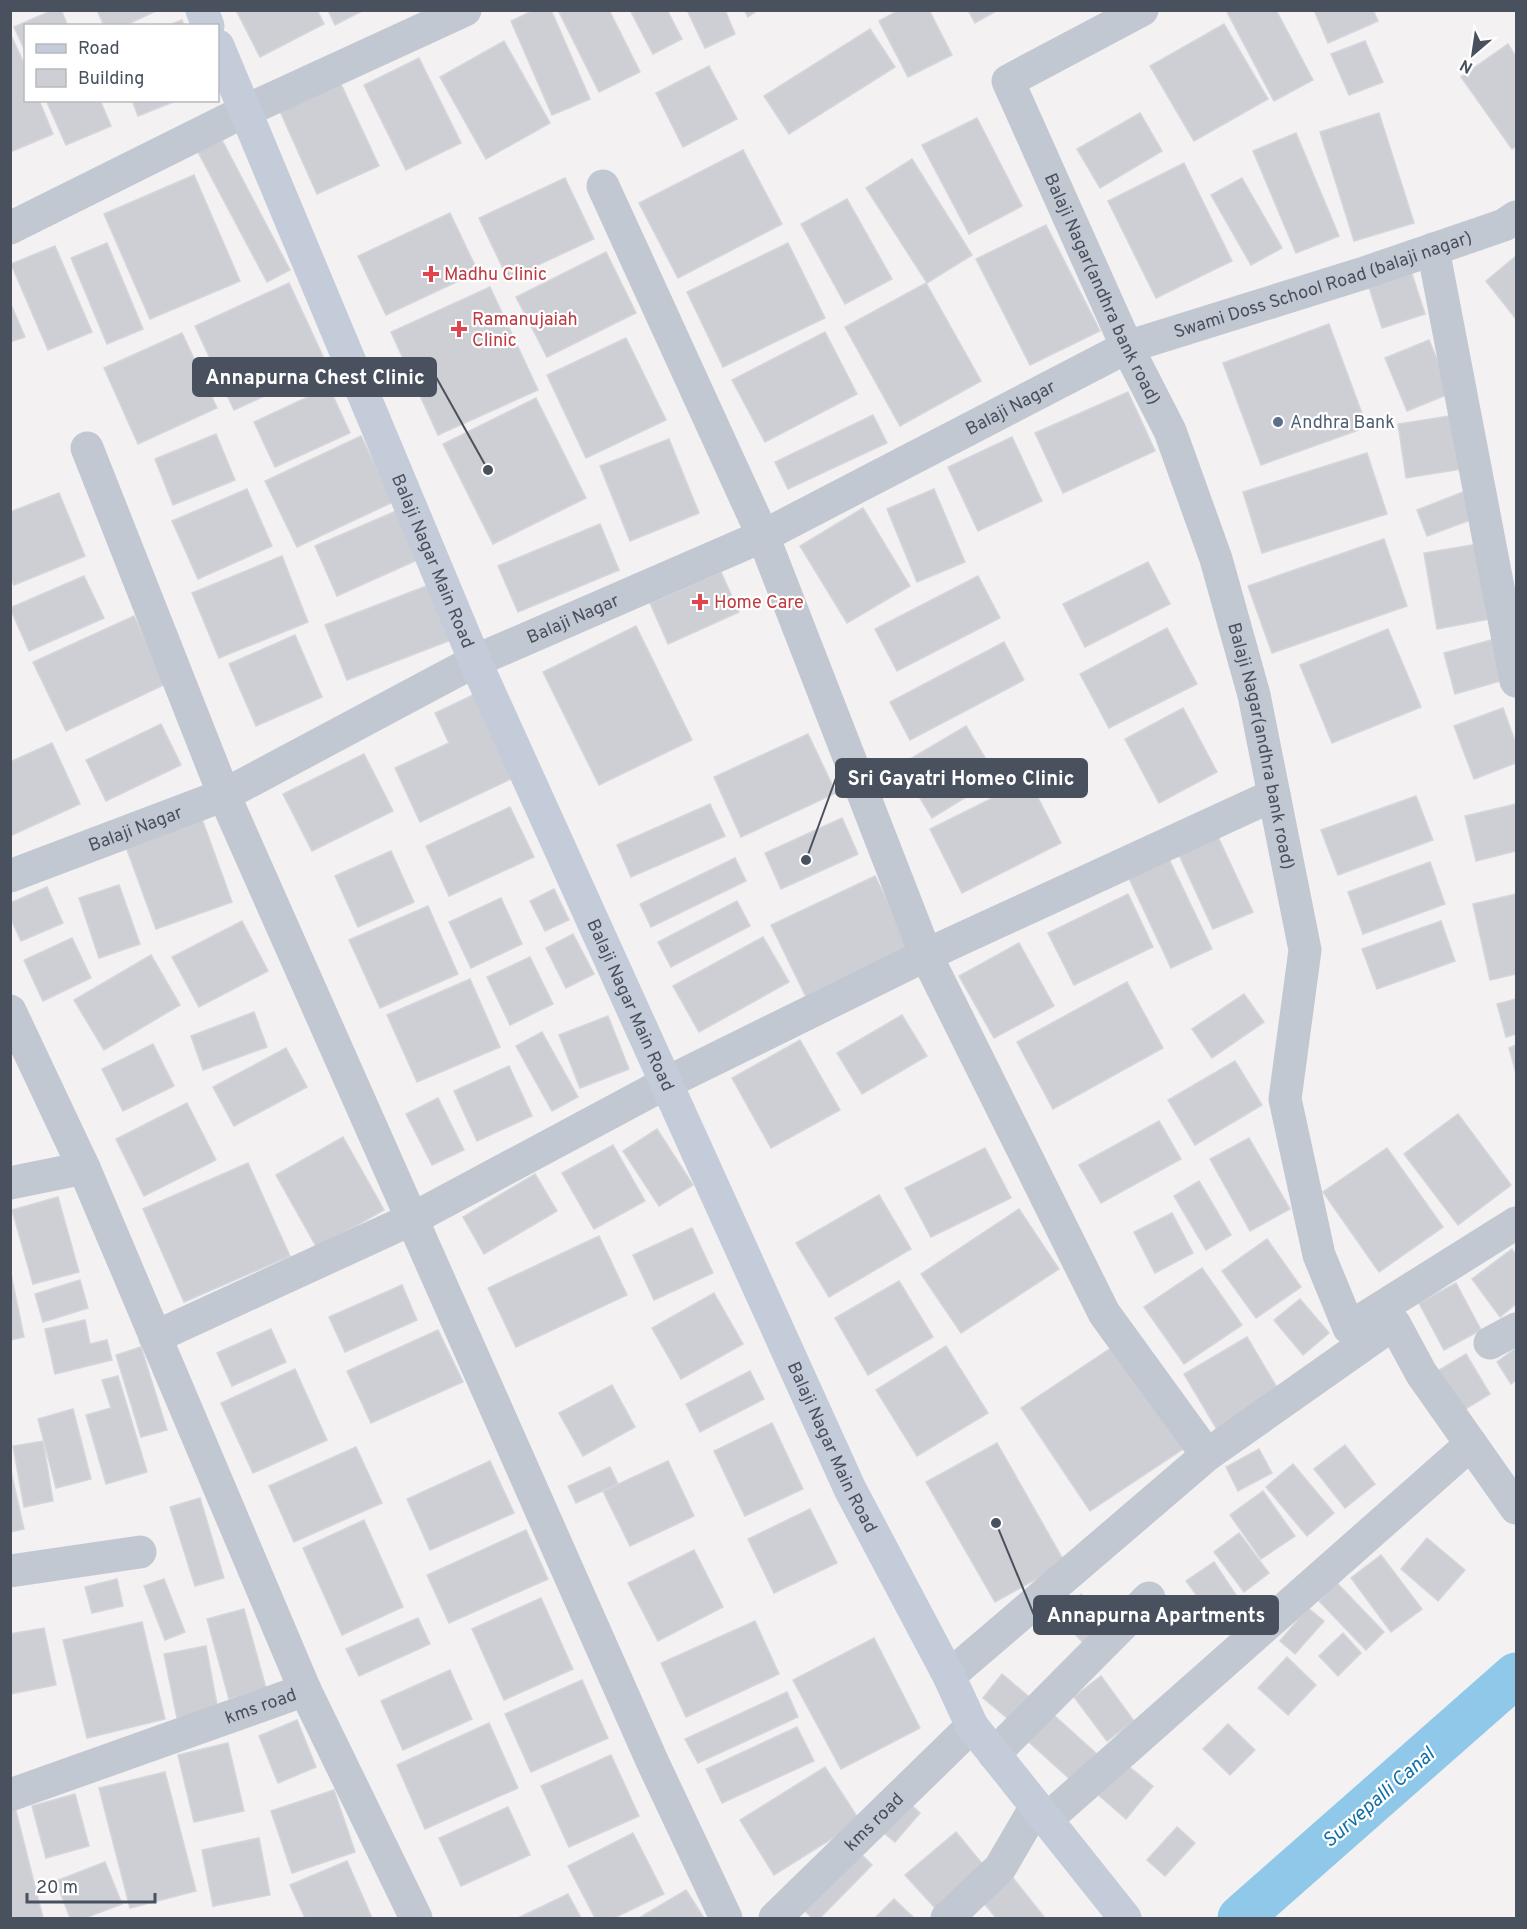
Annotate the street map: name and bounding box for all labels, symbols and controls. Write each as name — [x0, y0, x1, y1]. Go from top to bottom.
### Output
legend — [24, 24, 219, 102]
north arrow — [1443, 24, 1503, 84]
text: Road — [78, 38, 120, 61]
text: N — [1457, 54, 1477, 77]
text: Building — [78, 68, 144, 91]
street label: Balaji Nagar(andhra bank road) — [1038, 170, 1165, 409]
street label: Swami Doss School Road (balaji nagar) — [1171, 227, 1475, 345]
place label: Madhu Clinic — [444, 264, 547, 287]
marker: Madhu Clinic — [422, 265, 440, 283]
place label: Ramanujaiah Clinic — [472, 309, 578, 353]
marker: Ramanujaiah Clinic — [450, 320, 468, 338]
callout: Annapurna Chest Clinic — [193, 358, 436, 396]
text: Annapurna Chest Clinic — [205, 366, 425, 392]
street label: Balaji Nagar — [962, 376, 1060, 442]
place label: Andhra Bank — [1290, 412, 1395, 435]
marker: Andhra Bank — [1271, 415, 1285, 429]
street label: Balaji Nagar Main Road — [385, 471, 478, 652]
street label: Balaji Nagar — [524, 590, 623, 650]
place label: Home Care — [714, 592, 804, 615]
marker: Home Care — [691, 593, 709, 611]
street label: Balaji Nagar(andhra bank road) — [1221, 620, 1299, 872]
callout: Sri Gayatri Homeo Clinic — [836, 759, 1087, 797]
text: Sri Gayatri Homeo Clinic — [847, 767, 1075, 793]
street label: Balaji Nagar — [86, 802, 186, 858]
street label: Balaji Nagar Main Road — [580, 916, 678, 1095]
street label: Balaji Nagar Main Road — [781, 1358, 881, 1537]
callout: Annapurna Apartments — [1034, 1596, 1278, 1634]
text: Annapurna Apartments — [1047, 1604, 1265, 1630]
street label: kms road — [222, 1684, 300, 1731]
water label: Survepalli Canal — [1318, 1742, 1442, 1854]
street label: kms road — [840, 1789, 910, 1857]
scale bar — [27, 1866, 154, 1904]
text: 20 m — [36, 1877, 78, 1900]

